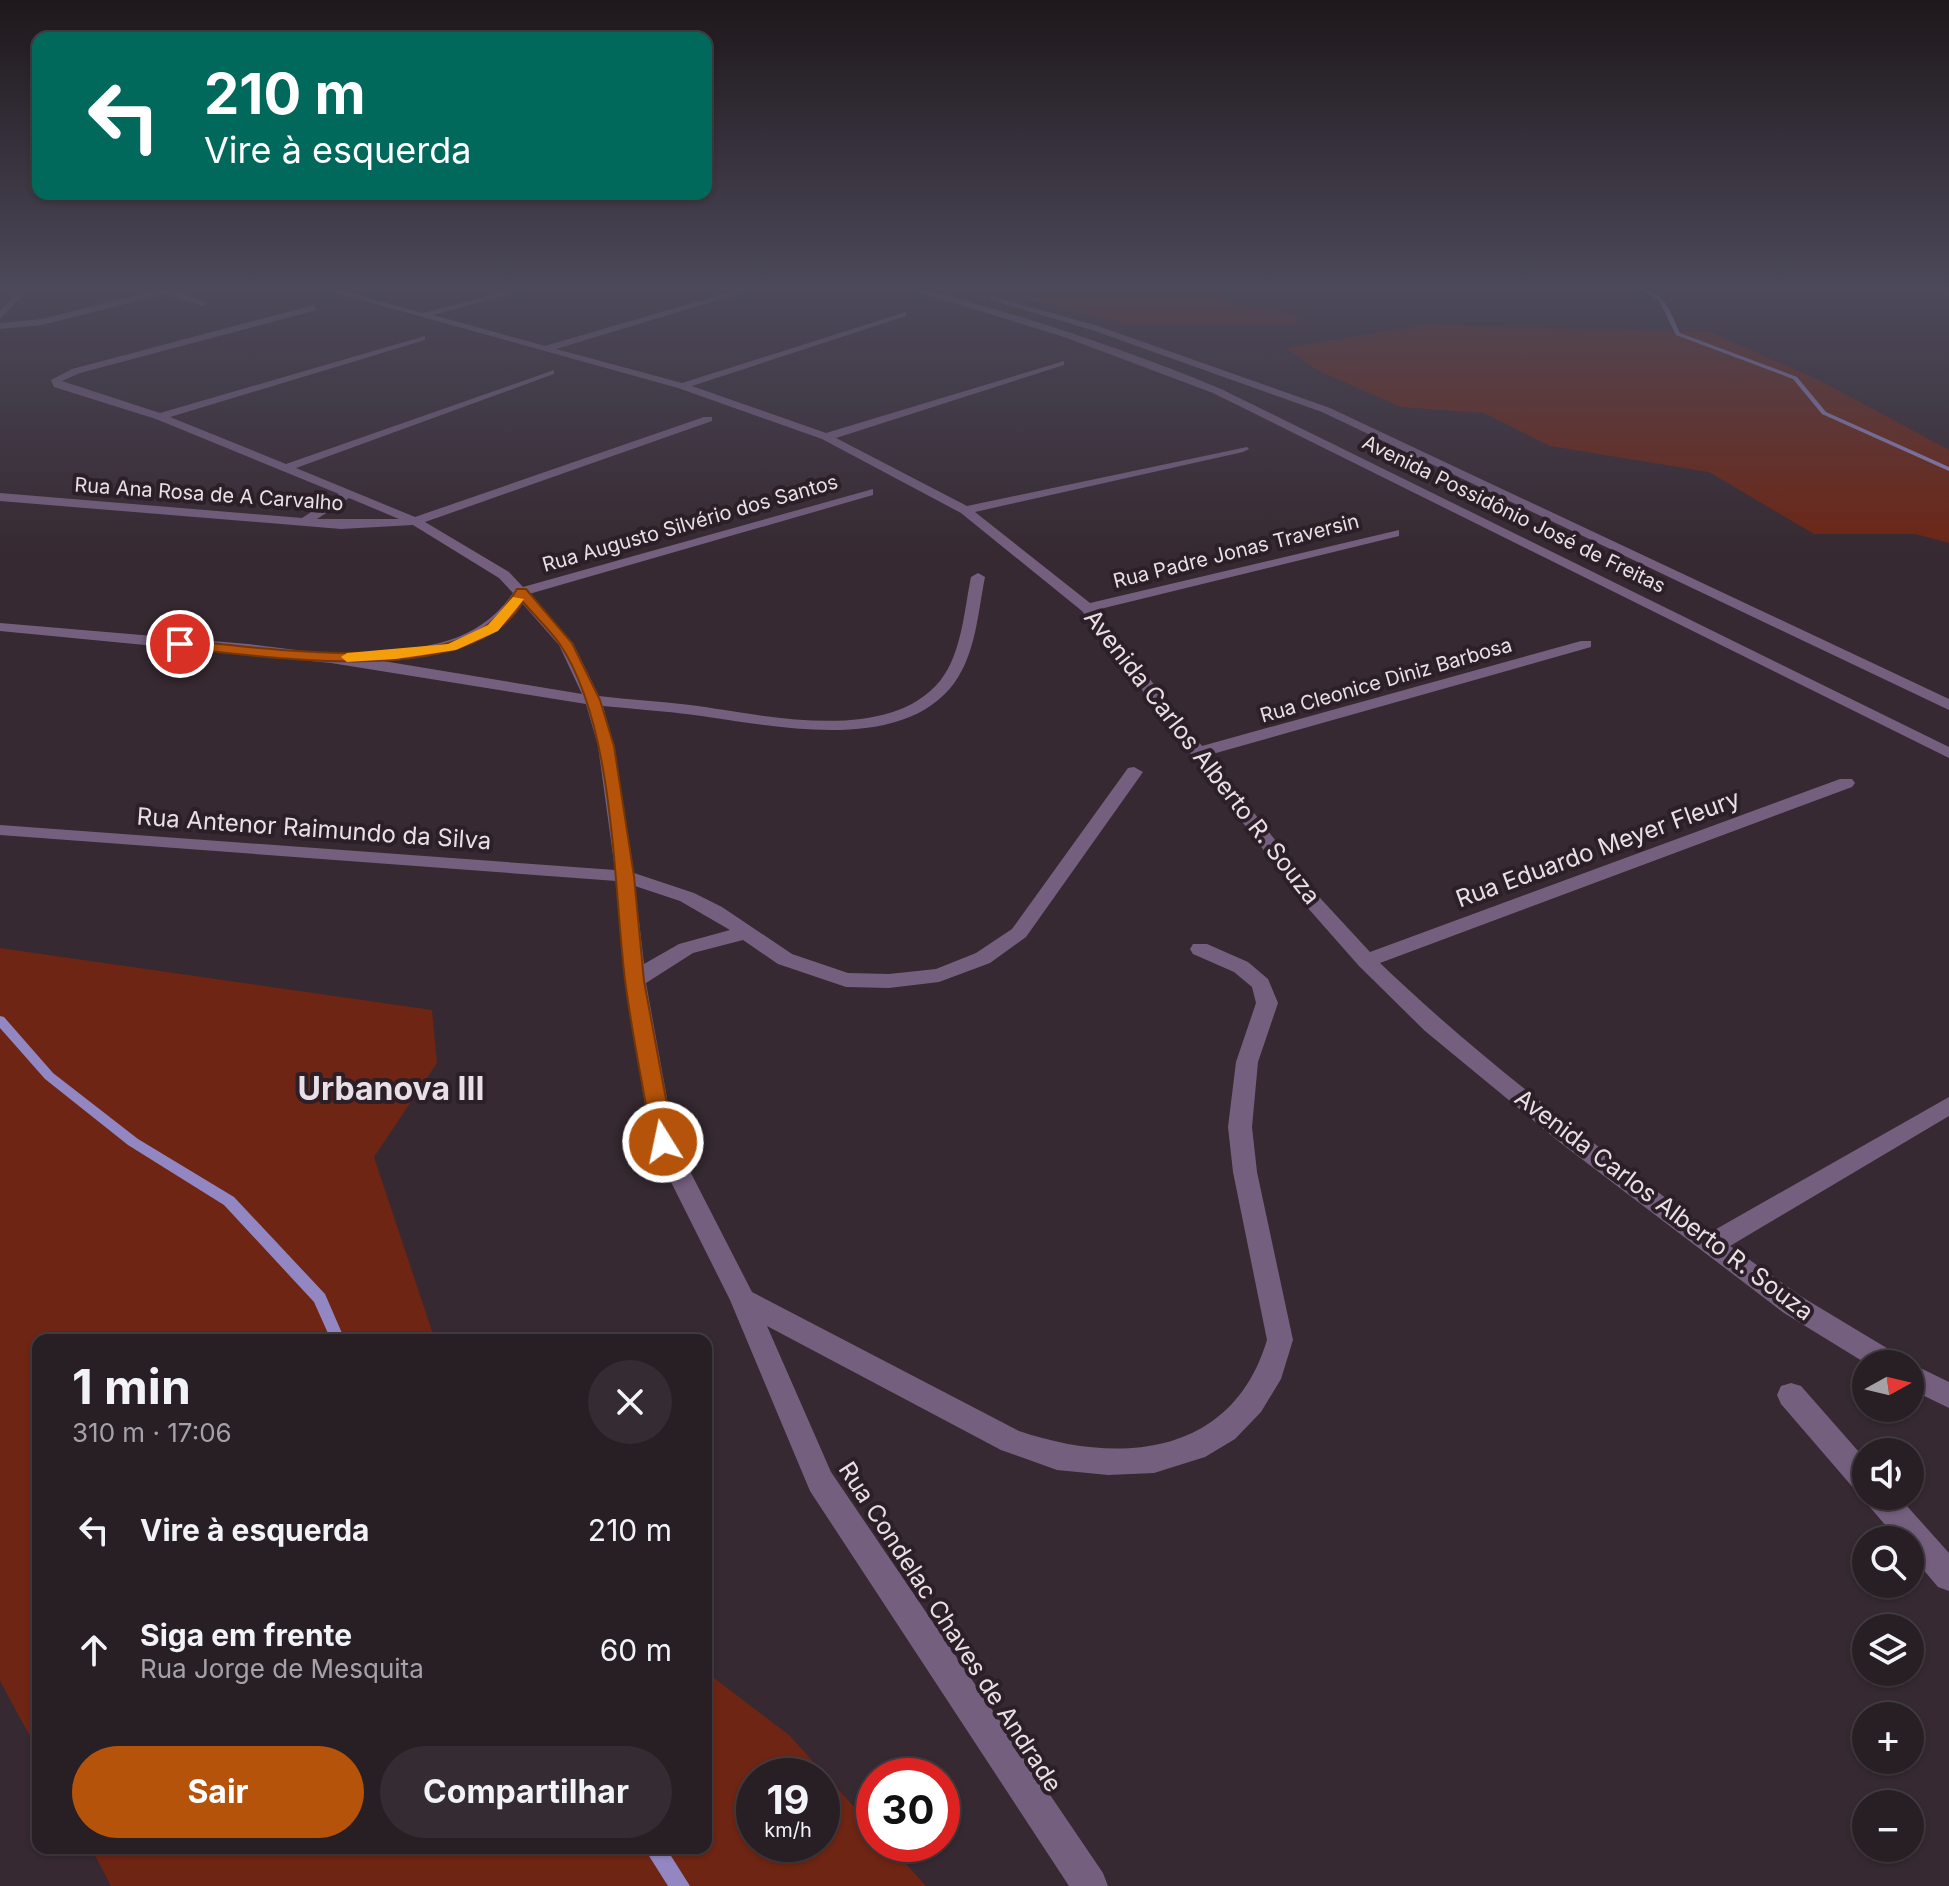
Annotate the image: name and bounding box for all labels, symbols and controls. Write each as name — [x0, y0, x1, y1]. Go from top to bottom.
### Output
text: 210 m — [204, 60, 366, 128]
icon: left — [72, 64, 176, 168]
text: Vire à esquerda — [204, 128, 472, 172]
street label: Avenida Possidônio José de Freitas — [1359, 430, 1669, 598]
street label: Rua Augusto Silvério dos Santos — [539, 469, 841, 577]
street label: Rua Ana Rosa de A Carvalho — [74, 473, 344, 515]
street label: Rua Padre Jonas Traversin — [1111, 509, 1361, 593]
street label: Avenida Carlos Alberto R. Souza — [1078, 604, 1326, 910]
pin — [146, 610, 214, 678]
icon: arrive — [158, 622, 202, 666]
street label: Rua Cleonice Diniz Barbosa — [1257, 633, 1515, 727]
street label: Rua Eduardo Meyer Fleury — [1452, 784, 1744, 913]
street label: Rua Antenor Raimundo da Silva — [136, 802, 492, 855]
district label: Urbanova III — [298, 1069, 484, 1108]
street label: Avenida Carlos Alberto R. Souza — [1509, 1083, 1819, 1326]
position arrow — [621, 1100, 705, 1184]
north arrow — [1852, 1350, 1924, 1422]
map controls — [1852, 1350, 1924, 1862]
text: 1 min — [72, 1357, 191, 1416]
button: close — [588, 1360, 672, 1444]
text: 310 m · 17:06 — [72, 1417, 232, 1448]
button: sound — [1852, 1438, 1924, 1510]
street label: Rua Condelac Chaves de Andrade — [833, 1456, 1068, 1797]
icon: left — [72, 1508, 116, 1552]
text: Vire à esquerda — [140, 1512, 369, 1548]
text: 210 m — [588, 1512, 672, 1548]
button: search — [1852, 1526, 1924, 1598]
button: layers — [1852, 1614, 1924, 1686]
text: Siga em frente — [140, 1617, 352, 1653]
icon: ahead — [72, 1628, 116, 1672]
text: 60 m — [600, 1632, 672, 1668]
text: Rua Jorge de Mesquita — [140, 1653, 424, 1684]
button: + — [1852, 1702, 1924, 1774]
button: Sair — [72, 1746, 364, 1838]
button: Compartilhar — [380, 1746, 672, 1838]
speed limit sign: 30 — [856, 1758, 960, 1862]
text: 19 — [766, 1775, 810, 1824]
button: − — [1852, 1790, 1924, 1862]
text: km/h — [764, 1818, 812, 1842]

